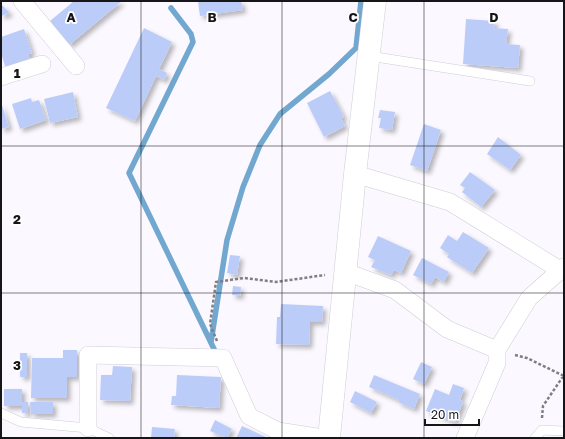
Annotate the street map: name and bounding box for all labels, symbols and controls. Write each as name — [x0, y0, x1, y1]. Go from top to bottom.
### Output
text: A — [66, 9, 76, 25]
text: B — [207, 9, 217, 25]
text: C — [348, 9, 358, 25]
text: D — [489, 9, 499, 25]
text: 1 — [14, 65, 21, 81]
text: 2 — [13, 211, 21, 227]
text: 3 — [13, 357, 21, 373]
scale bar — [425, 401, 479, 427]
text: 20 m — [431, 407, 459, 422]

